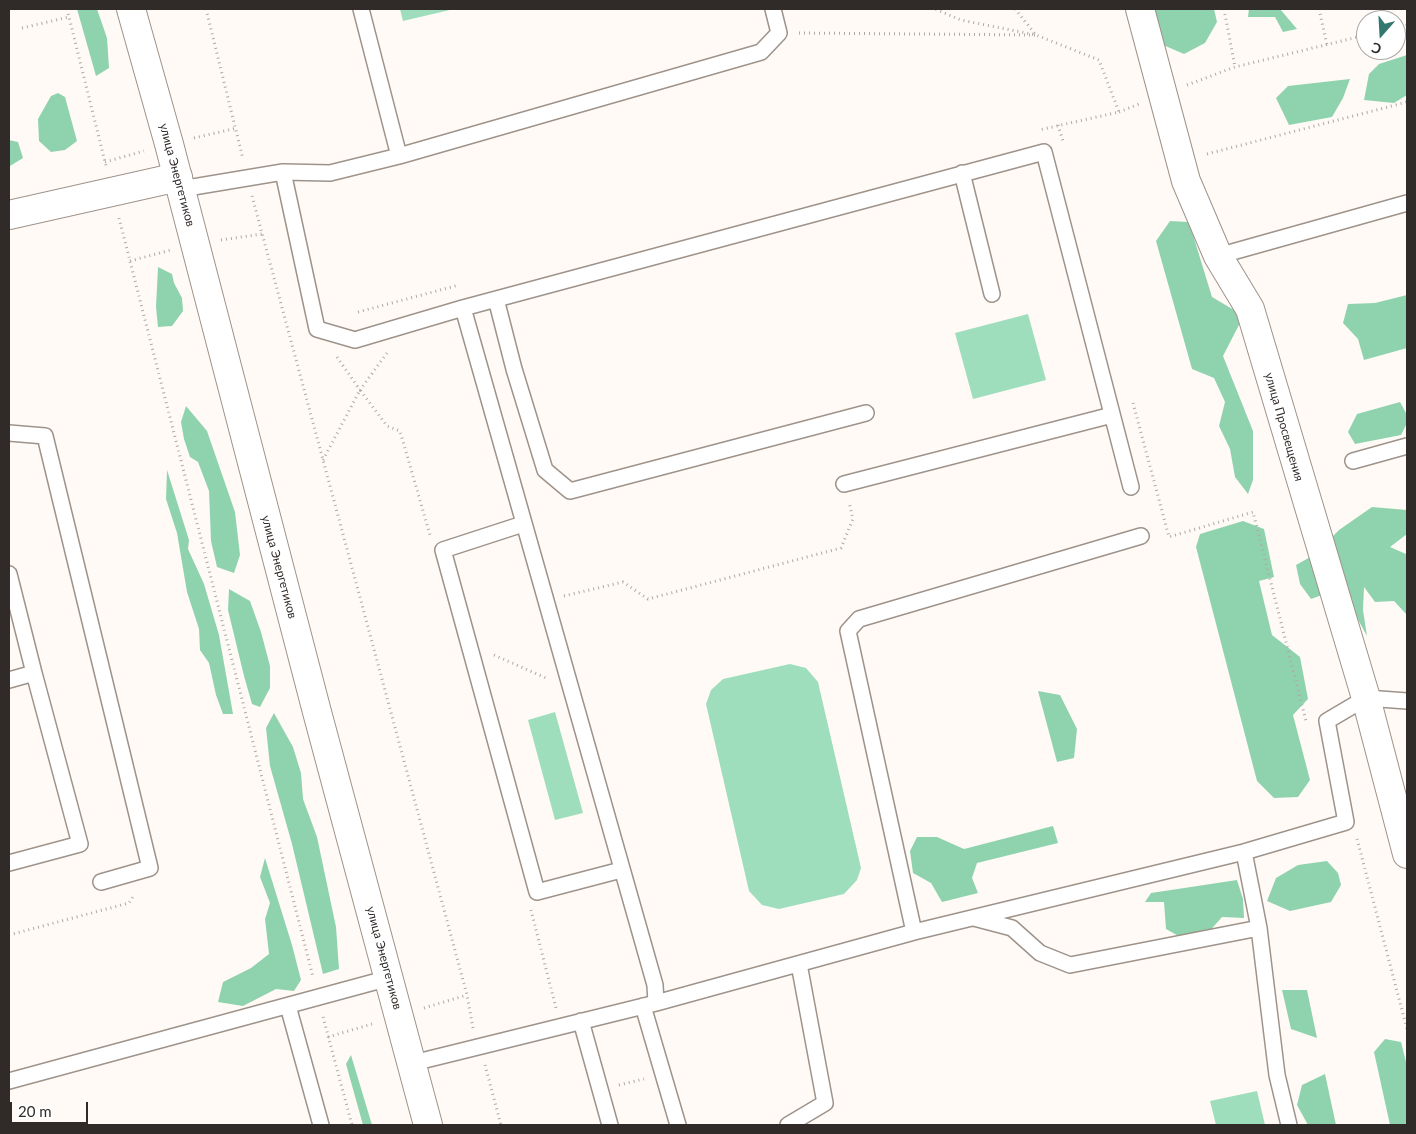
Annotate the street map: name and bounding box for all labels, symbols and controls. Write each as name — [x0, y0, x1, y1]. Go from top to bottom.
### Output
north arrow — [1356, 10, 1406, 60]
text: С — [1369, 39, 1383, 58]
street label: улица Энергетиков — [156, 122, 198, 228]
street label: улица Просвещения — [1262, 371, 1306, 483]
street label: улица Энергетиков — [258, 514, 300, 620]
street label: улица Энергетиков — [363, 905, 405, 1011]
scale bar — [12, 1092, 90, 1124]
text: 20 m — [18, 1102, 52, 1120]

